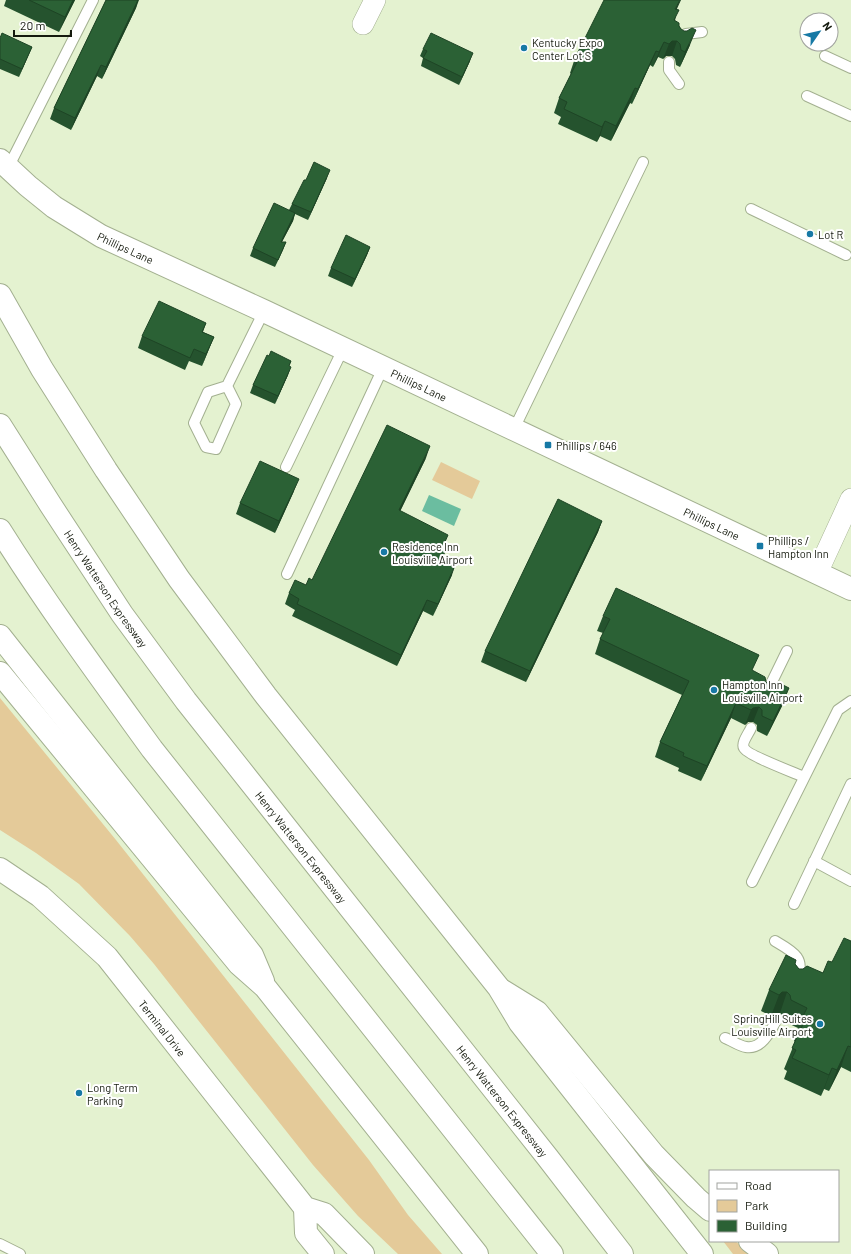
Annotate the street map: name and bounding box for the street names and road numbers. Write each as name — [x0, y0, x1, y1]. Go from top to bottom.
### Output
street label: Phillips Lane — [96, 229, 156, 266]
street label: Phillips Lane — [389, 366, 449, 403]
street label: Phillips Lane — [682, 504, 742, 542]
street label: Henry Watterson Expressway — [62, 527, 151, 650]
street label: Henry Watterson Expressway — [253, 788, 350, 905]
street label: Terminal Drive — [137, 997, 189, 1059]
street label: Henry Watterson Expressway — [455, 1042, 551, 1159]

